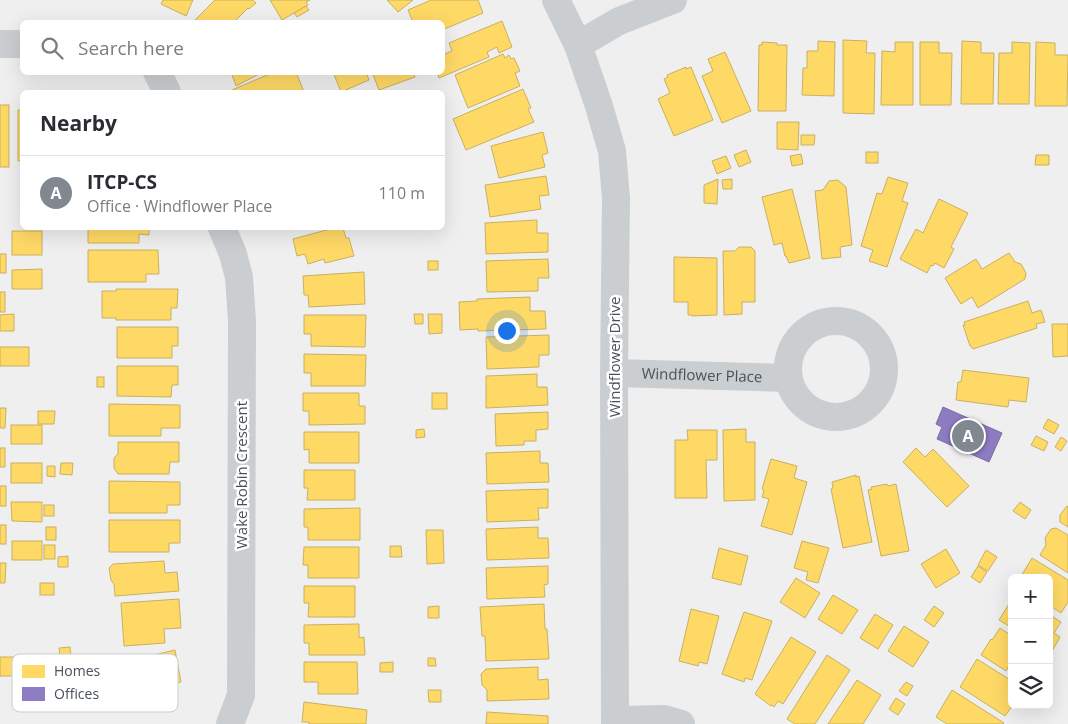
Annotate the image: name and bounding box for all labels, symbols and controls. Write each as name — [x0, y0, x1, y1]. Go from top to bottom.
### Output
search box — [20, 20, 445, 75]
icon: search — [38, 34, 66, 62]
text: Search here — [78, 35, 184, 61]
text: Nearby — [40, 109, 117, 137]
text: ITCP-CS — [87, 169, 157, 195]
text: A — [50, 182, 62, 204]
text: 110 m — [379, 182, 425, 204]
text: Office · Windflower Place — [87, 195, 272, 217]
street label: Windflower Drive — [604, 297, 624, 417]
your location — [494, 318, 520, 344]
street label: Windflower Place — [641, 363, 763, 386]
street label: Wake Robin Crescent — [231, 401, 251, 549]
pin: A — [952, 417, 984, 455]
map controls — [1008, 574, 1053, 709]
button: + — [1008, 574, 1053, 619]
button: − — [1008, 619, 1053, 664]
legend — [12, 654, 178, 712]
text: Homes — [54, 661, 101, 680]
button: layers — [1008, 664, 1053, 709]
text: Offices — [54, 684, 99, 703]

